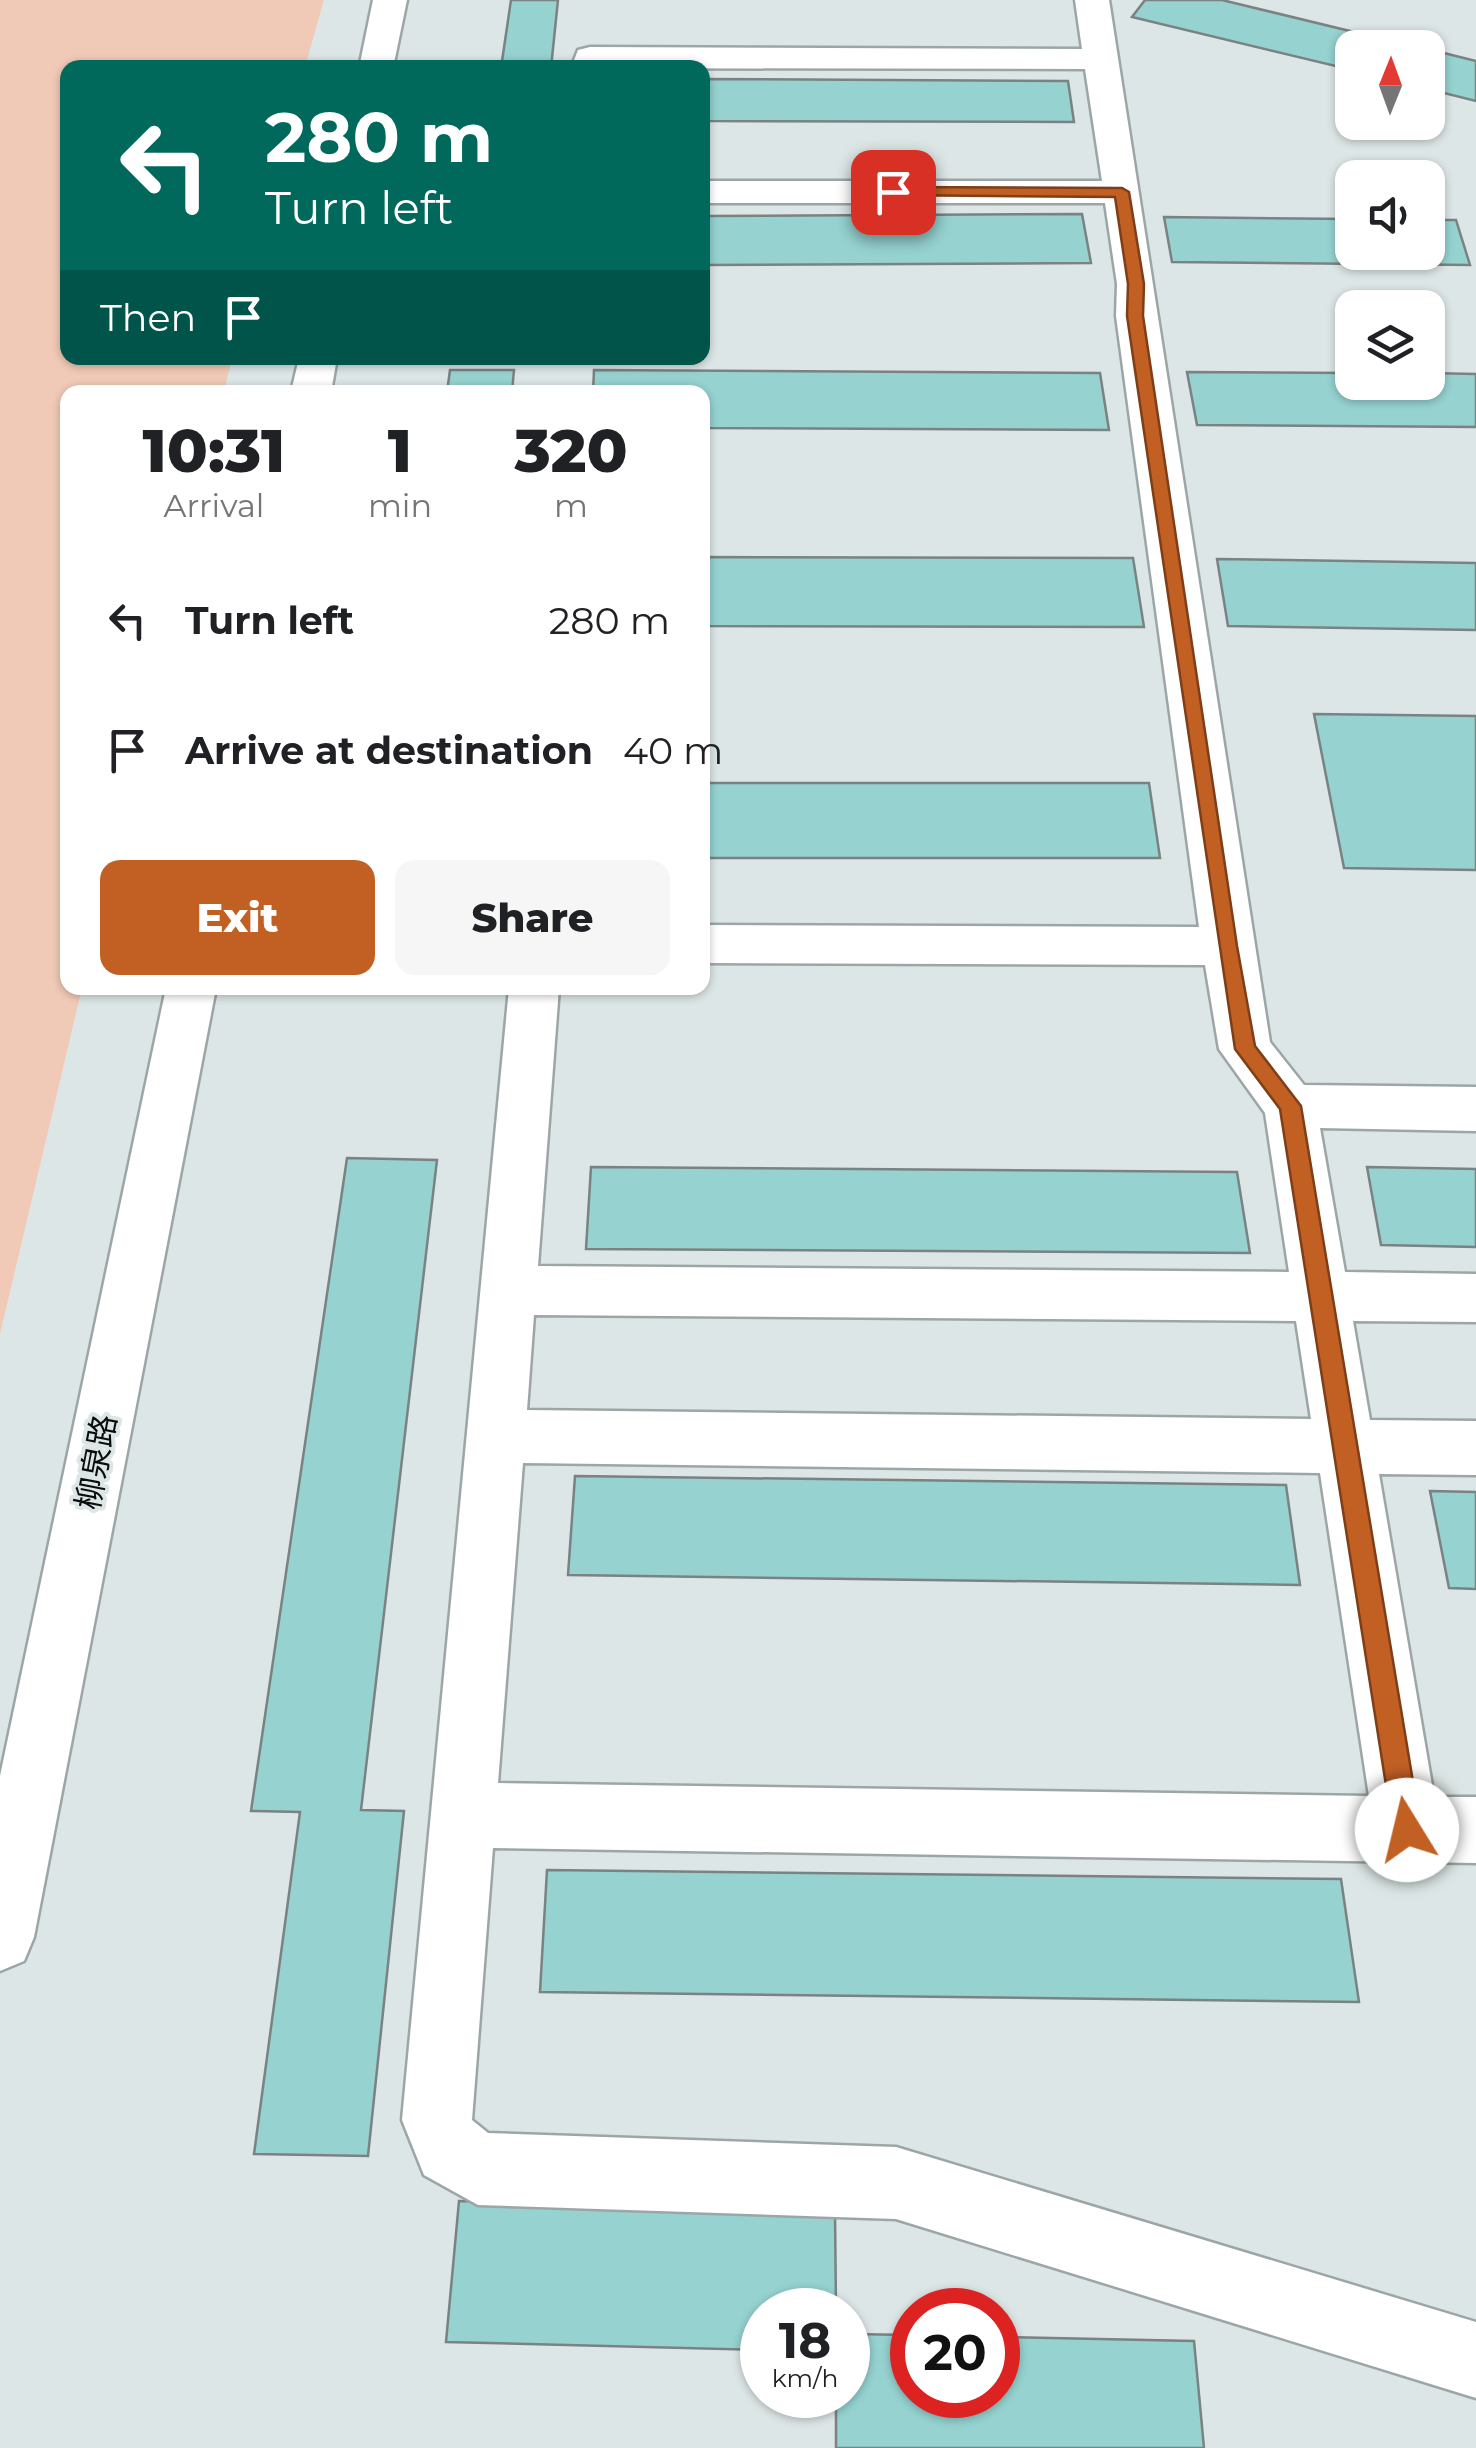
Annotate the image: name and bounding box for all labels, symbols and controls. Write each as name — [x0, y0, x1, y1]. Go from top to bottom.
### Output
north arrow — [1335, 30, 1445, 140]
map controls — [1335, 30, 1445, 400]
text: 280 m — [265, 94, 493, 180]
icon: left — [100, 100, 230, 230]
pin — [851, 150, 936, 235]
button: sound — [1335, 160, 1445, 270]
icon: arrive — [866, 165, 921, 220]
text: Turn left — [265, 180, 453, 235]
icon: arrive — [216, 290, 271, 345]
button: layers — [1335, 290, 1445, 400]
text: Then — [100, 294, 196, 341]
text: 10:31 — [143, 414, 285, 487]
text: 1 — [388, 414, 412, 487]
text: 320 — [515, 414, 628, 487]
text: Arrival — [163, 486, 264, 525]
text: min — [368, 486, 432, 525]
text: m — [554, 486, 588, 525]
icon: left — [100, 593, 155, 648]
text: Turn left — [185, 597, 354, 644]
text: 280 m — [549, 597, 670, 644]
icon: arrive — [100, 723, 155, 778]
text: Arrive at destination — [185, 727, 593, 774]
text: 40 m — [623, 727, 723, 774]
button: Exit — [100, 860, 375, 975]
button: Share — [395, 860, 670, 975]
street label: 柳泉路 — [68, 1411, 124, 1513]
position arrow — [1355, 1778, 1459, 1882]
speed limit sign: 20 — [890, 2288, 1020, 2418]
text: 18 — [779, 2310, 831, 2371]
text: km/h — [772, 2363, 838, 2393]

